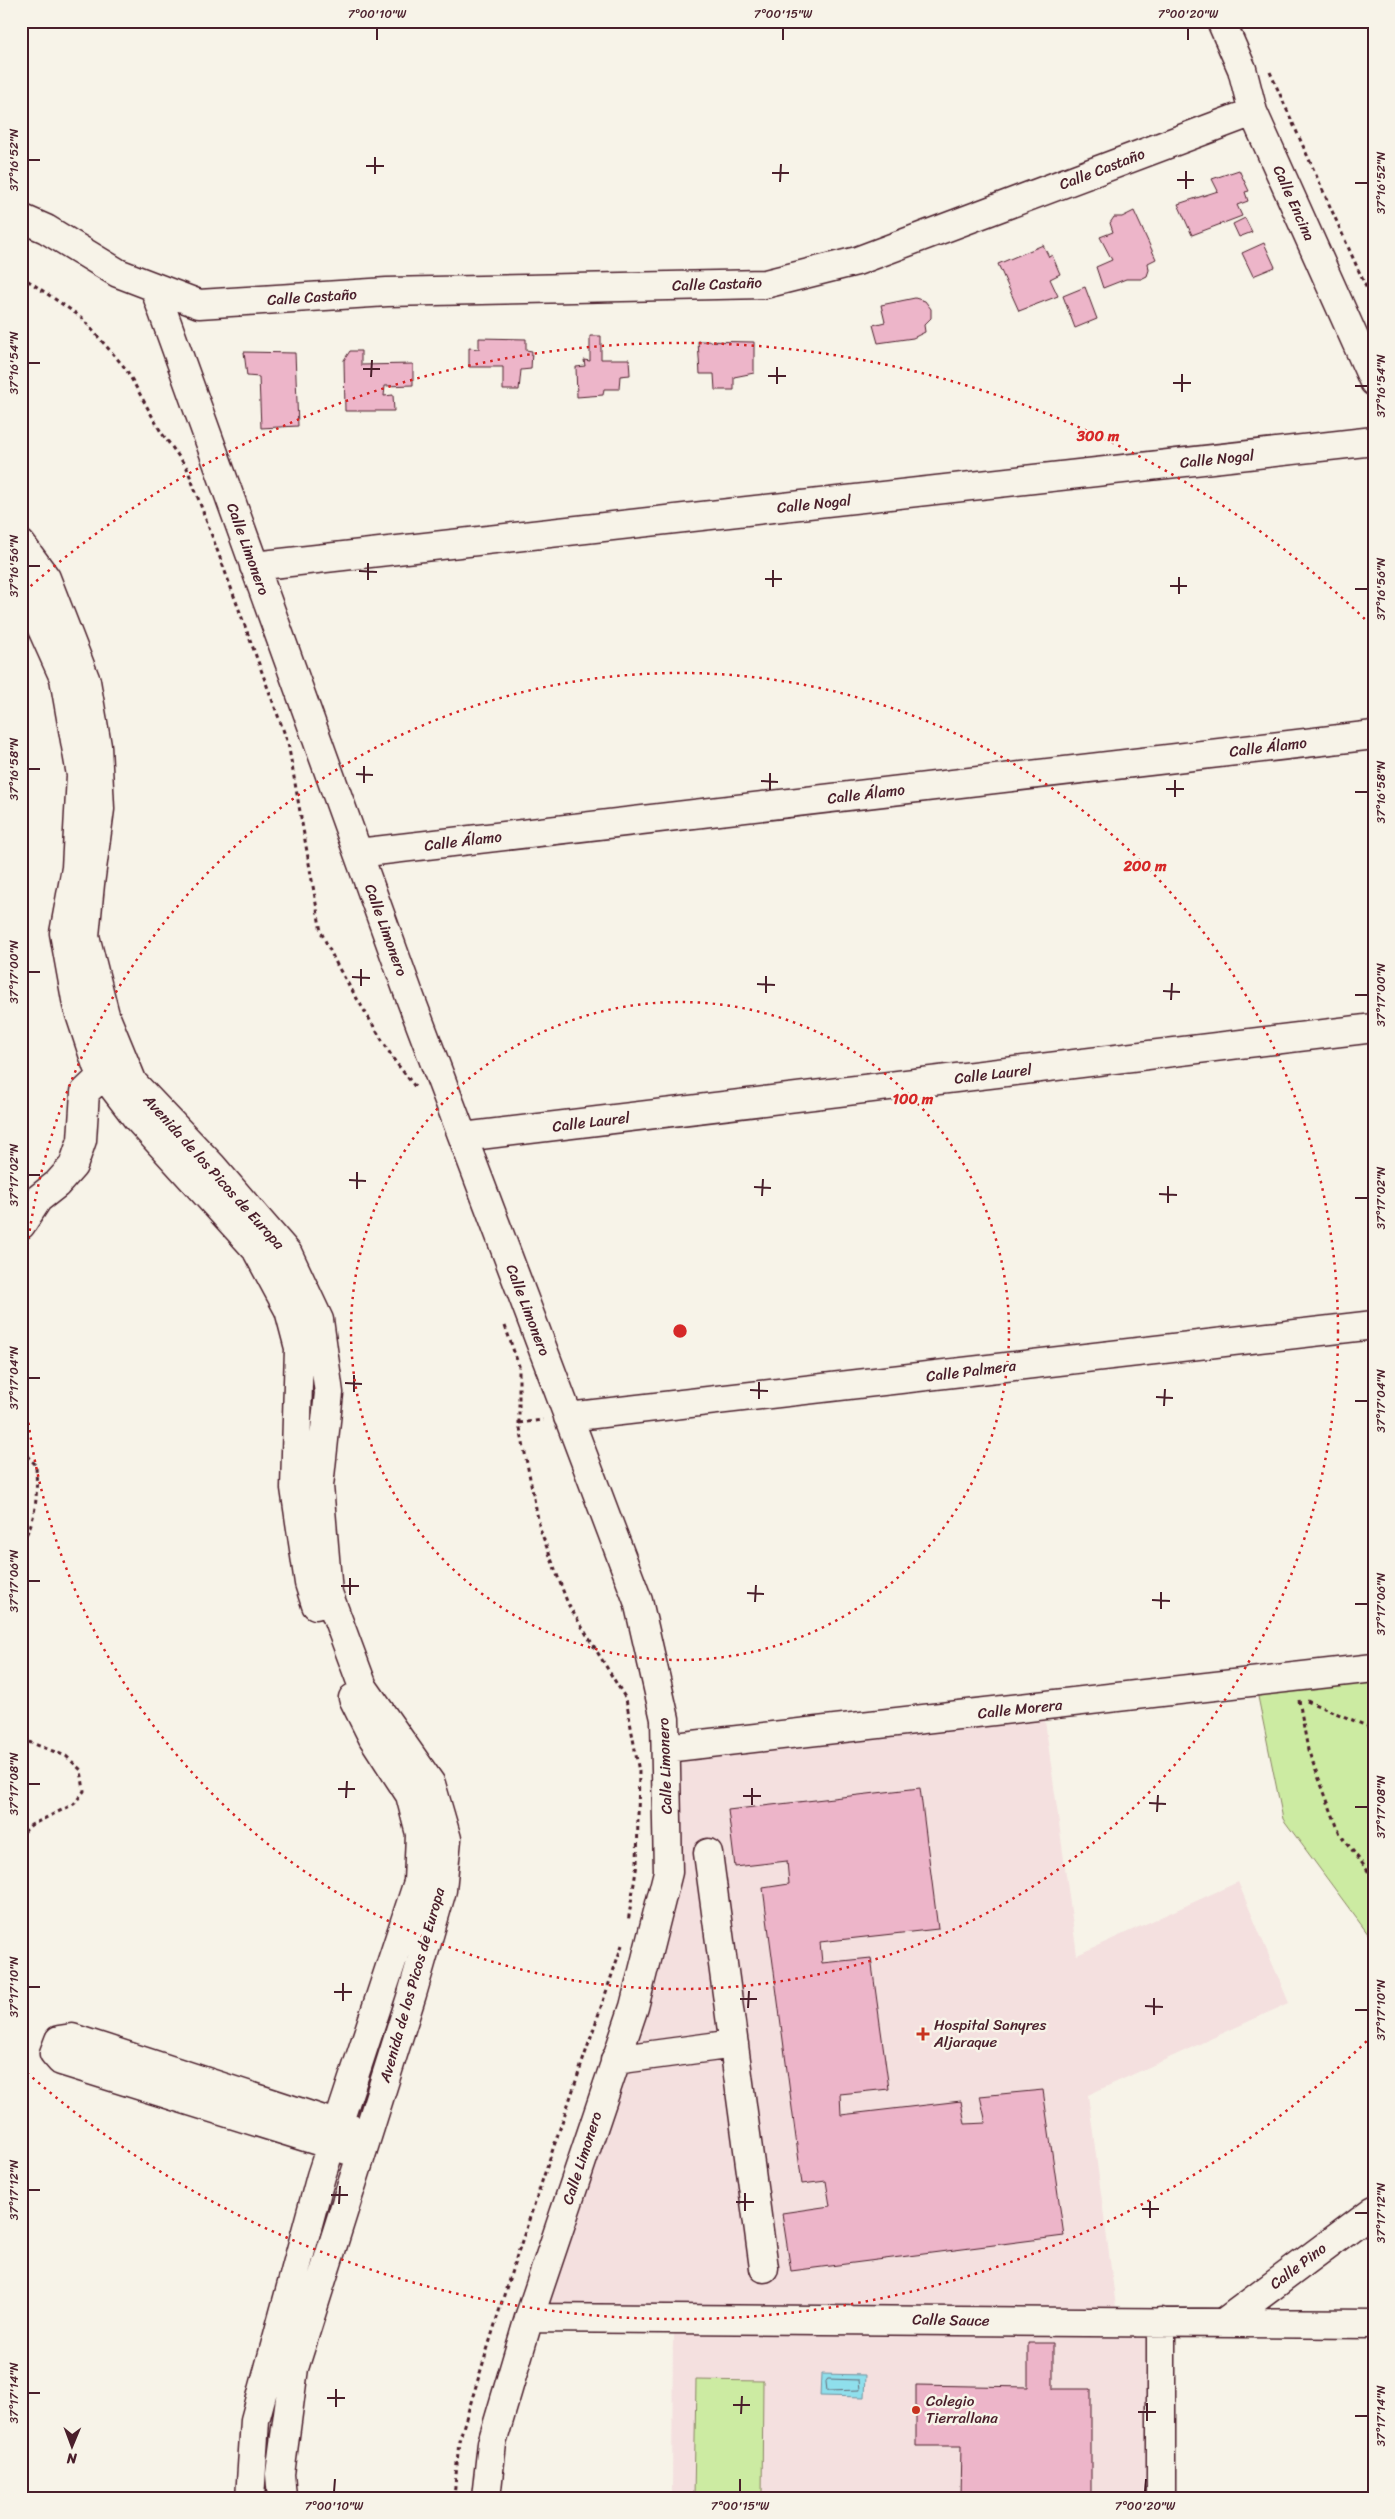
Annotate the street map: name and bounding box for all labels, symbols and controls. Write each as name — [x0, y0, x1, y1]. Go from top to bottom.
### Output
text: 7°00'10"W — [348, 3, 407, 25]
text: 7°00'15"W — [754, 3, 813, 25]
text: 7°00'20"W — [1158, 3, 1219, 25]
text: 37°16'52"N — [3, 128, 25, 191]
street label: Calle Castaño — [1055, 141, 1149, 197]
text: 37°16'52"N — [1370, 151, 1392, 214]
street label: Calle Encina — [1266, 161, 1322, 246]
street label: Calle Castaño — [672, 269, 763, 299]
street label: Calle Castaño — [266, 281, 358, 313]
text: 37°16'54"N — [3, 331, 25, 395]
text: 37°16'54"N — [1370, 354, 1392, 418]
text: 300 m — [1076, 423, 1120, 449]
street label: Calle Nogal — [1179, 442, 1256, 476]
street label: Calle Nogal — [776, 487, 853, 521]
street label: Calle Limonero — [219, 499, 277, 599]
text: 37°16'56"N — [3, 534, 25, 597]
text: 37°16'56"N — [1370, 557, 1392, 620]
street label: Calle Álamo — [1228, 729, 1309, 765]
text: 37°16'58"N — [3, 737, 25, 800]
text: 37°16'58"N — [1370, 760, 1392, 823]
street label: Calle Álamo — [826, 776, 907, 812]
street label: Calle Álamo — [423, 823, 504, 859]
text: 200 m — [1122, 853, 1167, 879]
street label: Calle Limonero — [357, 880, 415, 980]
text: 37°17'00"N — [3, 940, 25, 1004]
text: 37°17'00"N — [1370, 963, 1392, 1027]
street label: Calle Laurel — [953, 1056, 1034, 1092]
text: 100 m — [893, 1086, 934, 1112]
street label: Avenida de los Picos de Europa — [136, 1088, 291, 1256]
street label: Calle Laurel — [551, 1104, 632, 1140]
text: 37°17'02"N — [3, 1143, 25, 1206]
text: 37°17'02"N — [1370, 1166, 1392, 1229]
street label: Calle Limonero — [499, 1260, 558, 1360]
centre of rings — [671, 1322, 689, 1340]
text: 37°17'04"N — [3, 1346, 25, 1410]
street label: Calle Palmera — [924, 1353, 1018, 1389]
text: 37°17'04"N — [1370, 1369, 1392, 1433]
text: 37°17'06"N — [3, 1549, 25, 1612]
text: 37°17'06"N — [1370, 1572, 1392, 1635]
street label: Calle Morera — [976, 1692, 1064, 1726]
street label: Calle Limonero — [650, 1717, 680, 1815]
text: 37°17'08"N — [3, 1752, 25, 1816]
text: 37°17'08"N — [1370, 1775, 1392, 1839]
street label: Avenida de los Picos de Europa — [371, 1884, 452, 2087]
text: 37°17'10"N — [3, 1956, 25, 2018]
text: 37°17'10"N — [1370, 1979, 1392, 2041]
place label: Hospital Sanyres Aljaraque — [933, 2012, 1047, 2055]
marker: Hospital Sanyres Aljaraque — [916, 2027, 930, 2041]
street label: Calle Limonero — [555, 2107, 609, 2208]
text: 37°17'12"N — [3, 2159, 25, 2220]
text: 37°17'12"N — [1370, 2182, 1392, 2243]
street label: Calle Pino — [1264, 2236, 1332, 2296]
street label: Calle Sauce — [912, 2306, 990, 2334]
text: 37°17'14"N — [3, 2362, 25, 2424]
text: 37°17'14"N — [1370, 2385, 1392, 2447]
place label: Colegio Tierrallana — [926, 2388, 998, 2431]
marker: Colegio Tierrallana — [910, 2404, 922, 2416]
north arrow — [48, 2422, 98, 2472]
text: N — [66, 2446, 78, 2471]
text: 7°00'10"W — [305, 2495, 364, 2517]
text: 7°00'15"W — [711, 2495, 770, 2517]
text: 7°00'20"W — [1115, 2495, 1176, 2517]

